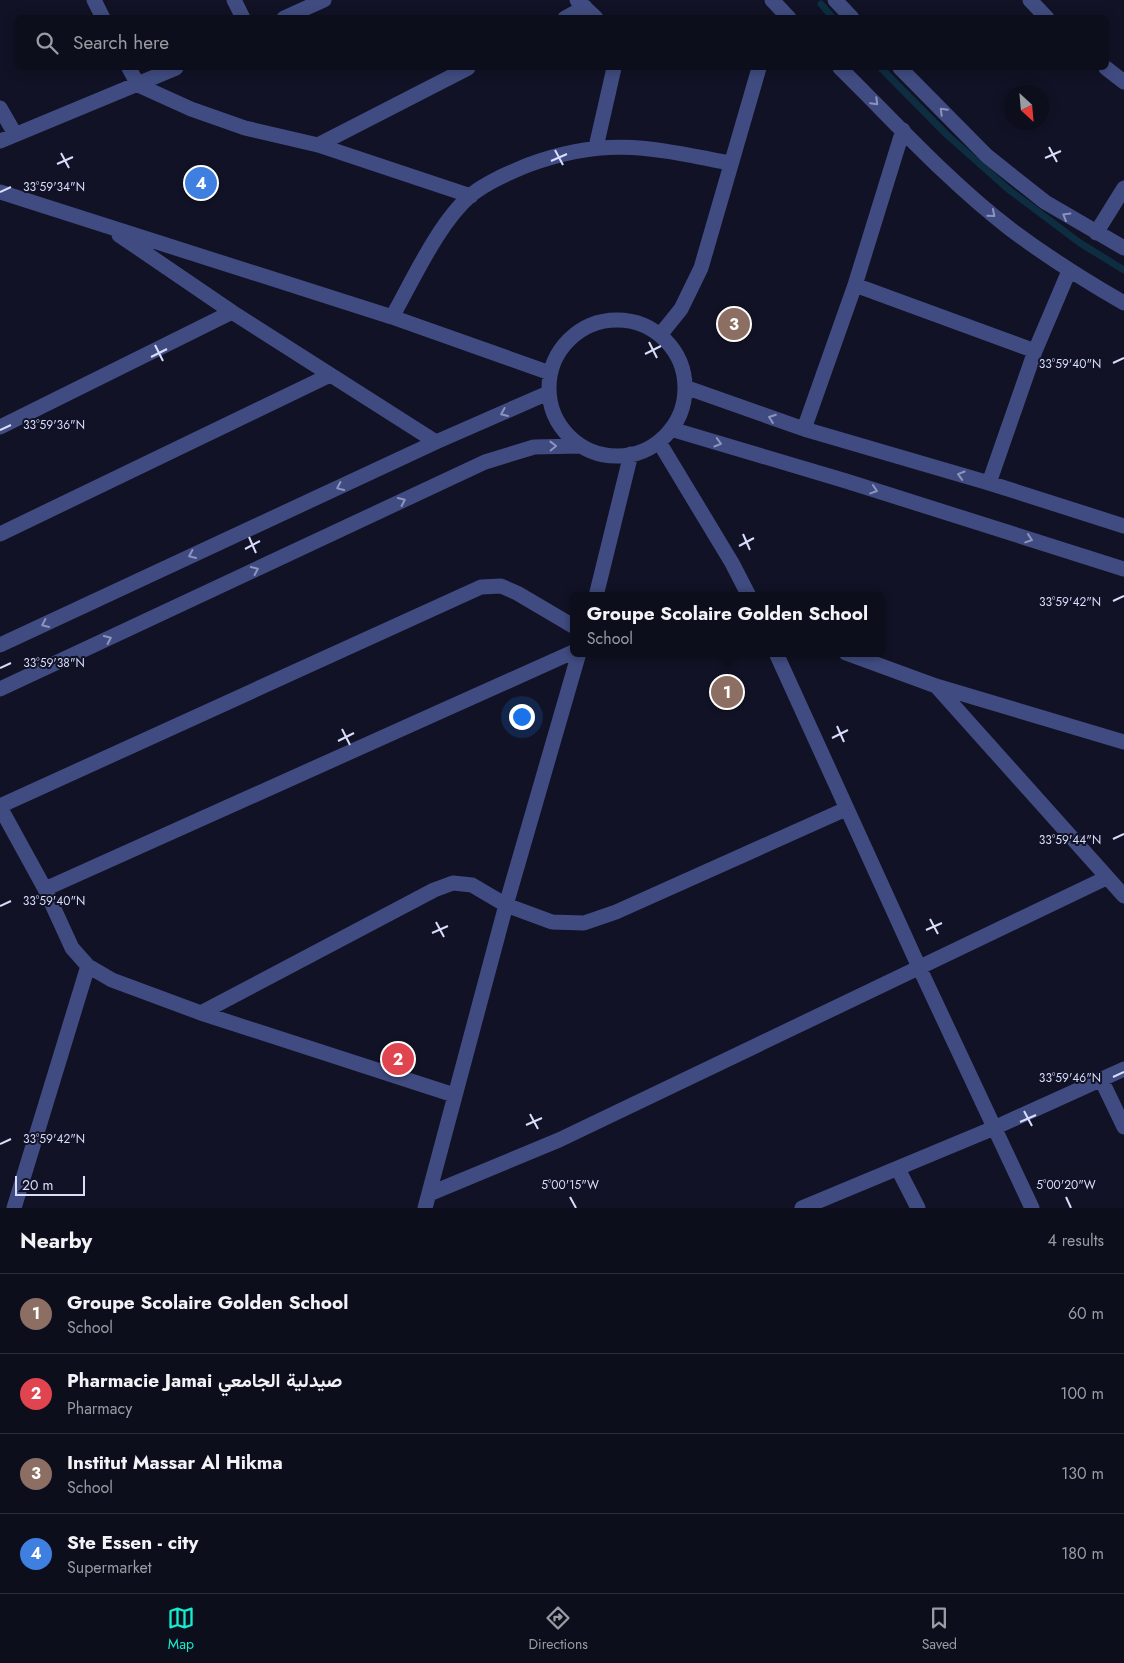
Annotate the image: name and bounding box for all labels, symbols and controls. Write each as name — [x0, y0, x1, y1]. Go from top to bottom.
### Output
search box — [15, 15, 1109, 70]
icon: search — [33, 29, 61, 57]
text: Search here — [73, 29, 169, 56]
north arrow — [1004, 85, 1049, 130]
one-way arrow — [869, 96, 878, 105]
one-way arrow — [940, 108, 949, 117]
pin: 4 — [185, 164, 217, 202]
text: 33°59'34"N — [23, 178, 85, 196]
one-way arrow — [987, 208, 996, 217]
one-way arrow — [1063, 212, 1072, 222]
pin: 3 — [718, 305, 750, 343]
text: 33°59'40"N — [1039, 355, 1101, 373]
one-way arrow — [500, 406, 509, 417]
one-way arrow — [768, 414, 776, 424]
text: 33°59'36"N — [23, 416, 85, 434]
one-way arrow — [714, 437, 722, 448]
one-way arrow — [550, 441, 558, 451]
one-way arrow — [957, 470, 965, 480]
one-way arrow — [336, 481, 345, 491]
one-way arrow — [869, 484, 877, 494]
one-way arrow — [397, 496, 406, 507]
one-way arrow — [1024, 533, 1032, 543]
one-way arrow — [188, 549, 197, 560]
one-way arrow — [250, 565, 259, 576]
popup — [570, 592, 885, 657]
text: 33°59'42"N — [1039, 593, 1101, 611]
text: Groupe Scolaire Golden School — [587, 600, 868, 627]
one-way arrow — [41, 618, 50, 628]
text: School — [587, 627, 633, 650]
one-way arrow — [102, 635, 111, 645]
text: 33°59'38"N — [23, 654, 85, 672]
pin: 1 — [711, 673, 743, 711]
your location — [509, 704, 535, 730]
text: 33°59'44"N — [1039, 831, 1101, 849]
text: 33°59'40"N — [23, 892, 85, 910]
pin: 2 — [382, 1040, 414, 1078]
text: 33°59'46"N — [1039, 1069, 1101, 1087]
text: 33°59'42"N — [23, 1130, 85, 1148]
scale bar — [15, 1173, 85, 1196]
text: 20 m — [22, 1175, 54, 1195]
text: 5°00'15"W — [541, 1176, 599, 1194]
text: 5°00'20"W — [1036, 1176, 1096, 1194]
text: Nearby — [20, 1226, 92, 1256]
text: 4 results — [1048, 1229, 1104, 1252]
text: Groupe Scolaire Golden School — [67, 1289, 348, 1316]
text: 1 — [32, 1302, 40, 1325]
text: 60 m — [1068, 1302, 1104, 1325]
text: School — [67, 1316, 113, 1339]
text: Pharmacie Jamai صيدلية الجامعي — [67, 1367, 342, 1394]
text: 2 — [31, 1382, 41, 1405]
text: 100 m — [1060, 1382, 1104, 1405]
text: Pharmacy — [67, 1397, 132, 1420]
text: Institut Massar Al Hikma — [67, 1449, 283, 1476]
text: 3 — [31, 1462, 41, 1485]
text: 130 m — [1061, 1462, 1104, 1485]
text: School — [67, 1476, 113, 1499]
text: Ste Essen - city — [67, 1529, 198, 1556]
text: 4 — [30, 1542, 42, 1565]
text: 180 m — [1061, 1542, 1104, 1565]
text: Supermarket — [67, 1556, 152, 1579]
tab: Map — [167, 1604, 195, 1654]
tab: Directions — [529, 1604, 588, 1654]
tab: Saved — [922, 1604, 957, 1654]

